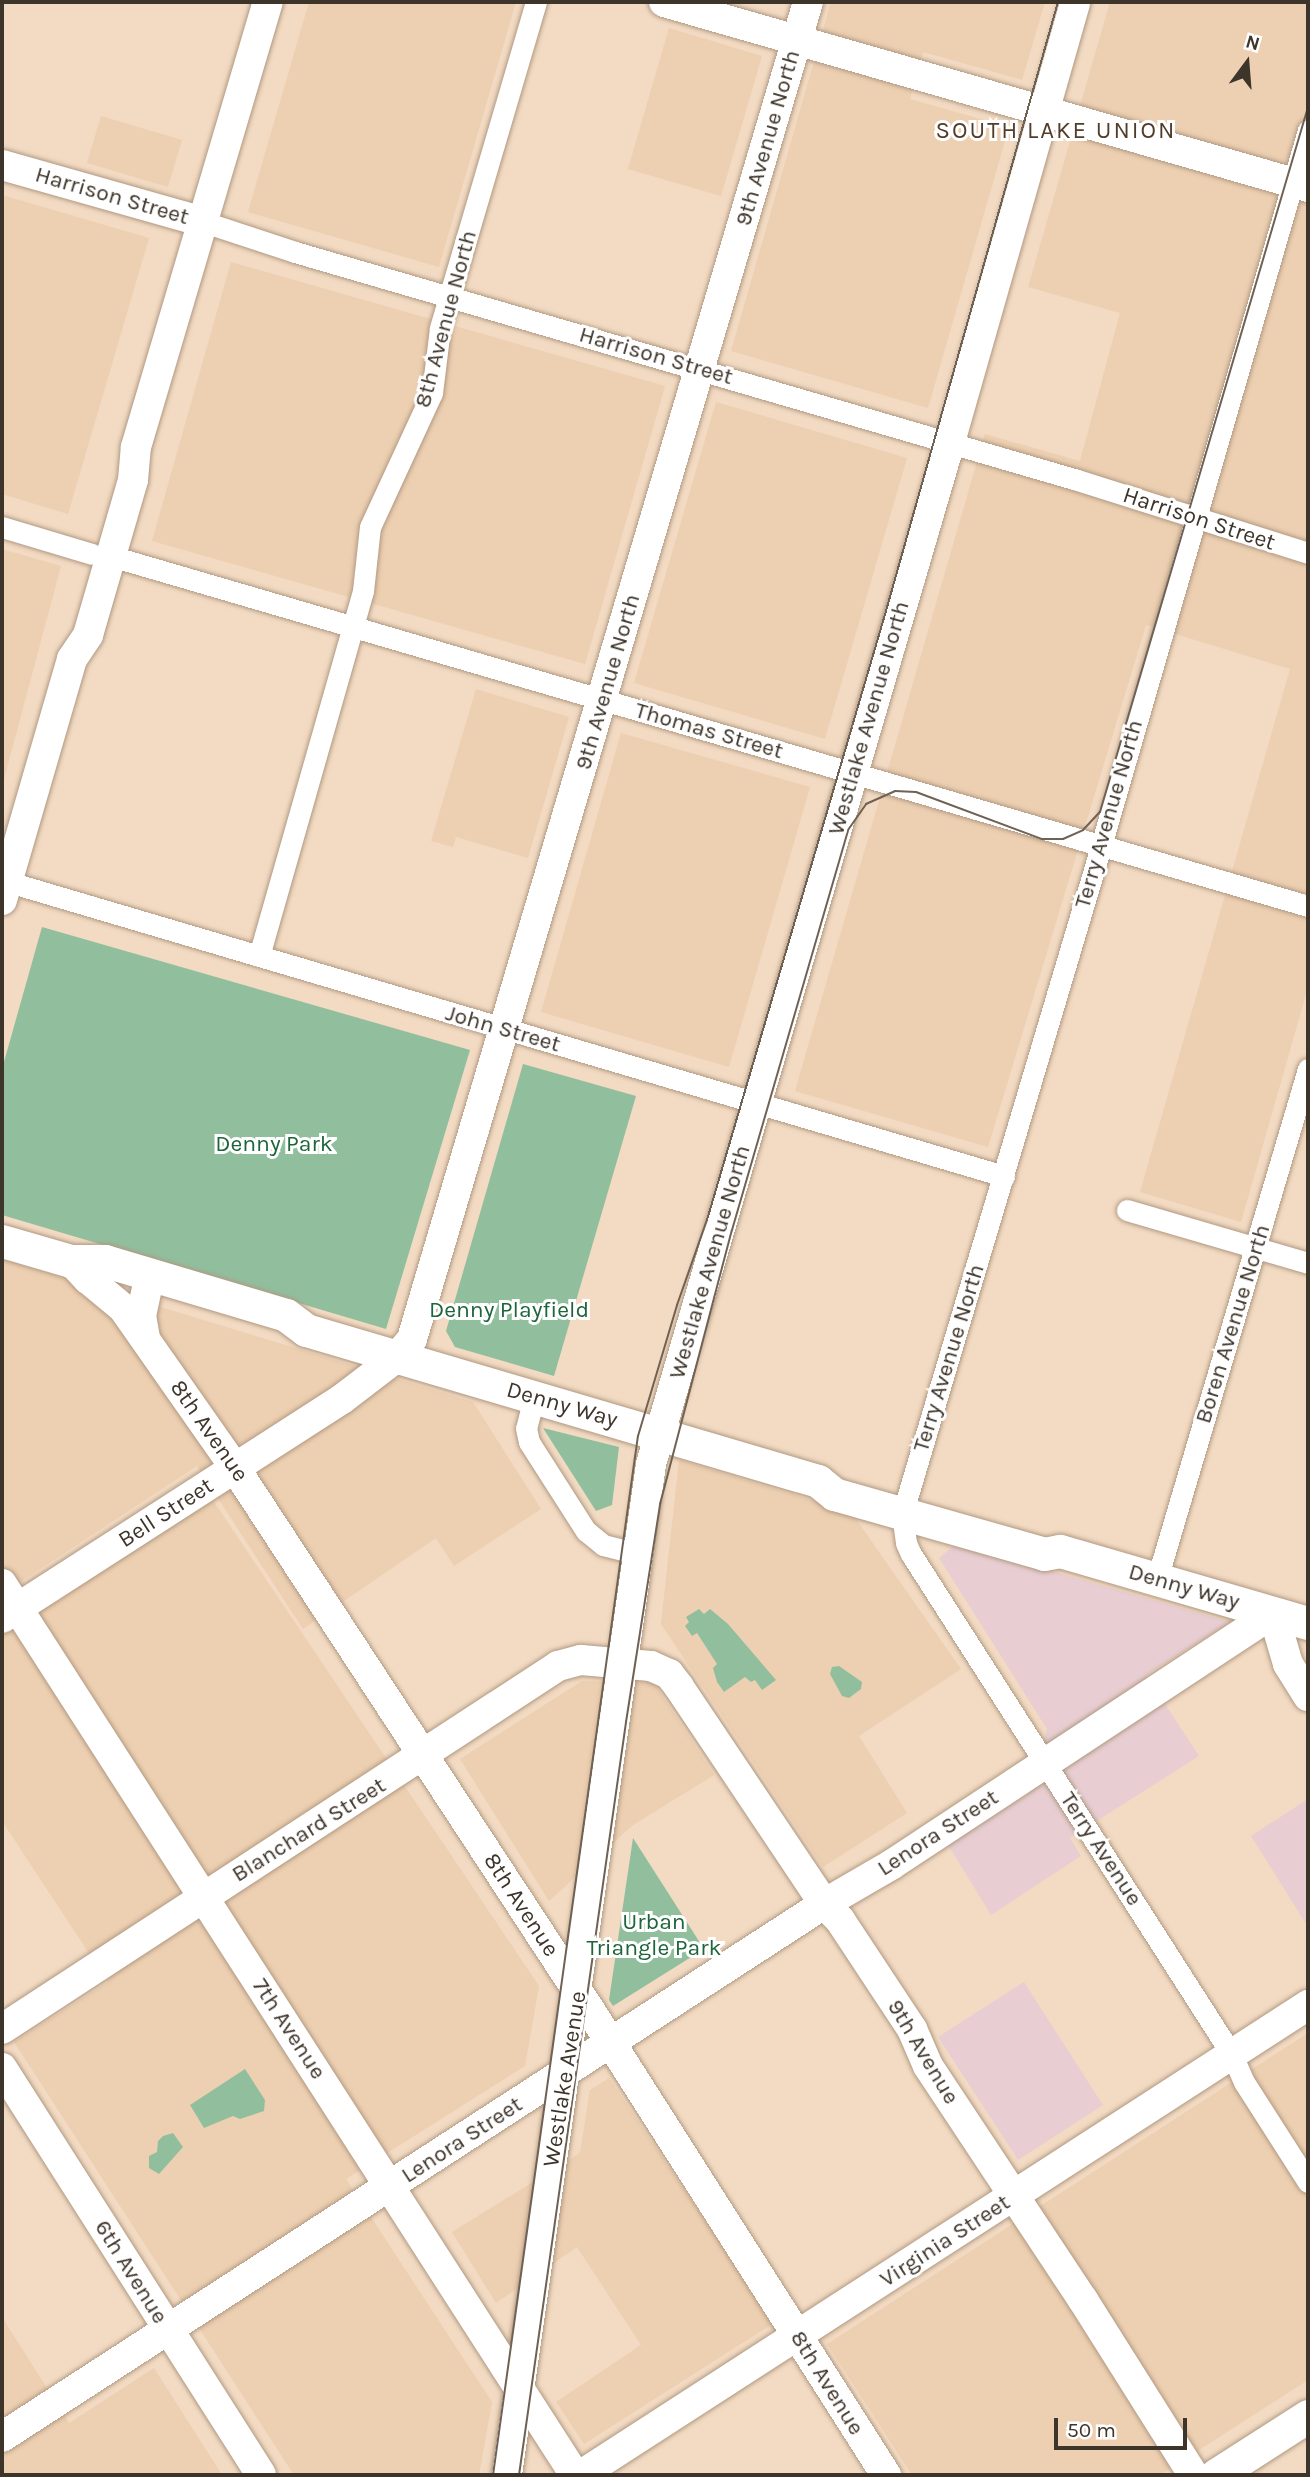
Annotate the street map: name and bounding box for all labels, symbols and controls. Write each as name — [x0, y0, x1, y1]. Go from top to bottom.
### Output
north arrow — [1212, 28, 1282, 98]
text: N — [1243, 30, 1262, 55]
street label: 9th Avenue North — [730, 47, 806, 229]
district label: SOUTH LAKE UNION — [938, 117, 1174, 145]
street label: Harrison Street — [32, 161, 192, 231]
street label: 8th Avenue North — [409, 227, 483, 411]
street label: Harrison Street — [576, 321, 736, 391]
street label: Harrison Street — [1119, 481, 1279, 557]
street label: 9th Avenue North — [570, 591, 646, 773]
street label: Westlake Avenue North — [822, 598, 916, 838]
street label: Thomas Street — [632, 697, 786, 765]
street label: Terry Avenue North — [1069, 717, 1149, 911]
street label: John Street — [442, 999, 564, 1059]
park label: Denny Park — [215, 1130, 333, 1158]
street label: Westlake Avenue North — [663, 1142, 757, 1382]
street label: Boren Avenue North — [1190, 1221, 1276, 1427]
street label: Terry Avenue North — [907, 1261, 991, 1455]
park label: Denny Playfield — [429, 1296, 589, 1324]
street label: 8th Avenue — [164, 1375, 254, 1487]
street label: Denny Way — [503, 1376, 621, 1434]
street label: Bell Street — [113, 1472, 219, 1554]
street label: Denny Way — [1125, 1558, 1243, 1616]
street label: Blanchard Street — [227, 1772, 391, 1888]
street label: Lenora Street — [872, 1784, 1004, 1882]
street label: Terry Avenue — [1054, 1787, 1148, 1911]
street label: 8th Avenue — [477, 1848, 565, 1962]
park label: Urban Triangle Park — [587, 1908, 721, 1962]
street label: 7th Avenue — [246, 1973, 332, 2085]
street label: Westlake Avenue — [537, 1989, 593, 2169]
street label: 9th Avenue — [881, 1995, 965, 2109]
street label: Lenora Street — [396, 2091, 528, 2189]
street label: Virginia Street — [875, 2189, 1015, 2293]
street label: 6th Avenue — [88, 2215, 174, 2329]
street label: 8th Avenue — [784, 2326, 870, 2440]
scale bar — [1058, 2404, 1191, 2448]
text: 50 m — [1067, 2418, 1116, 2442]

